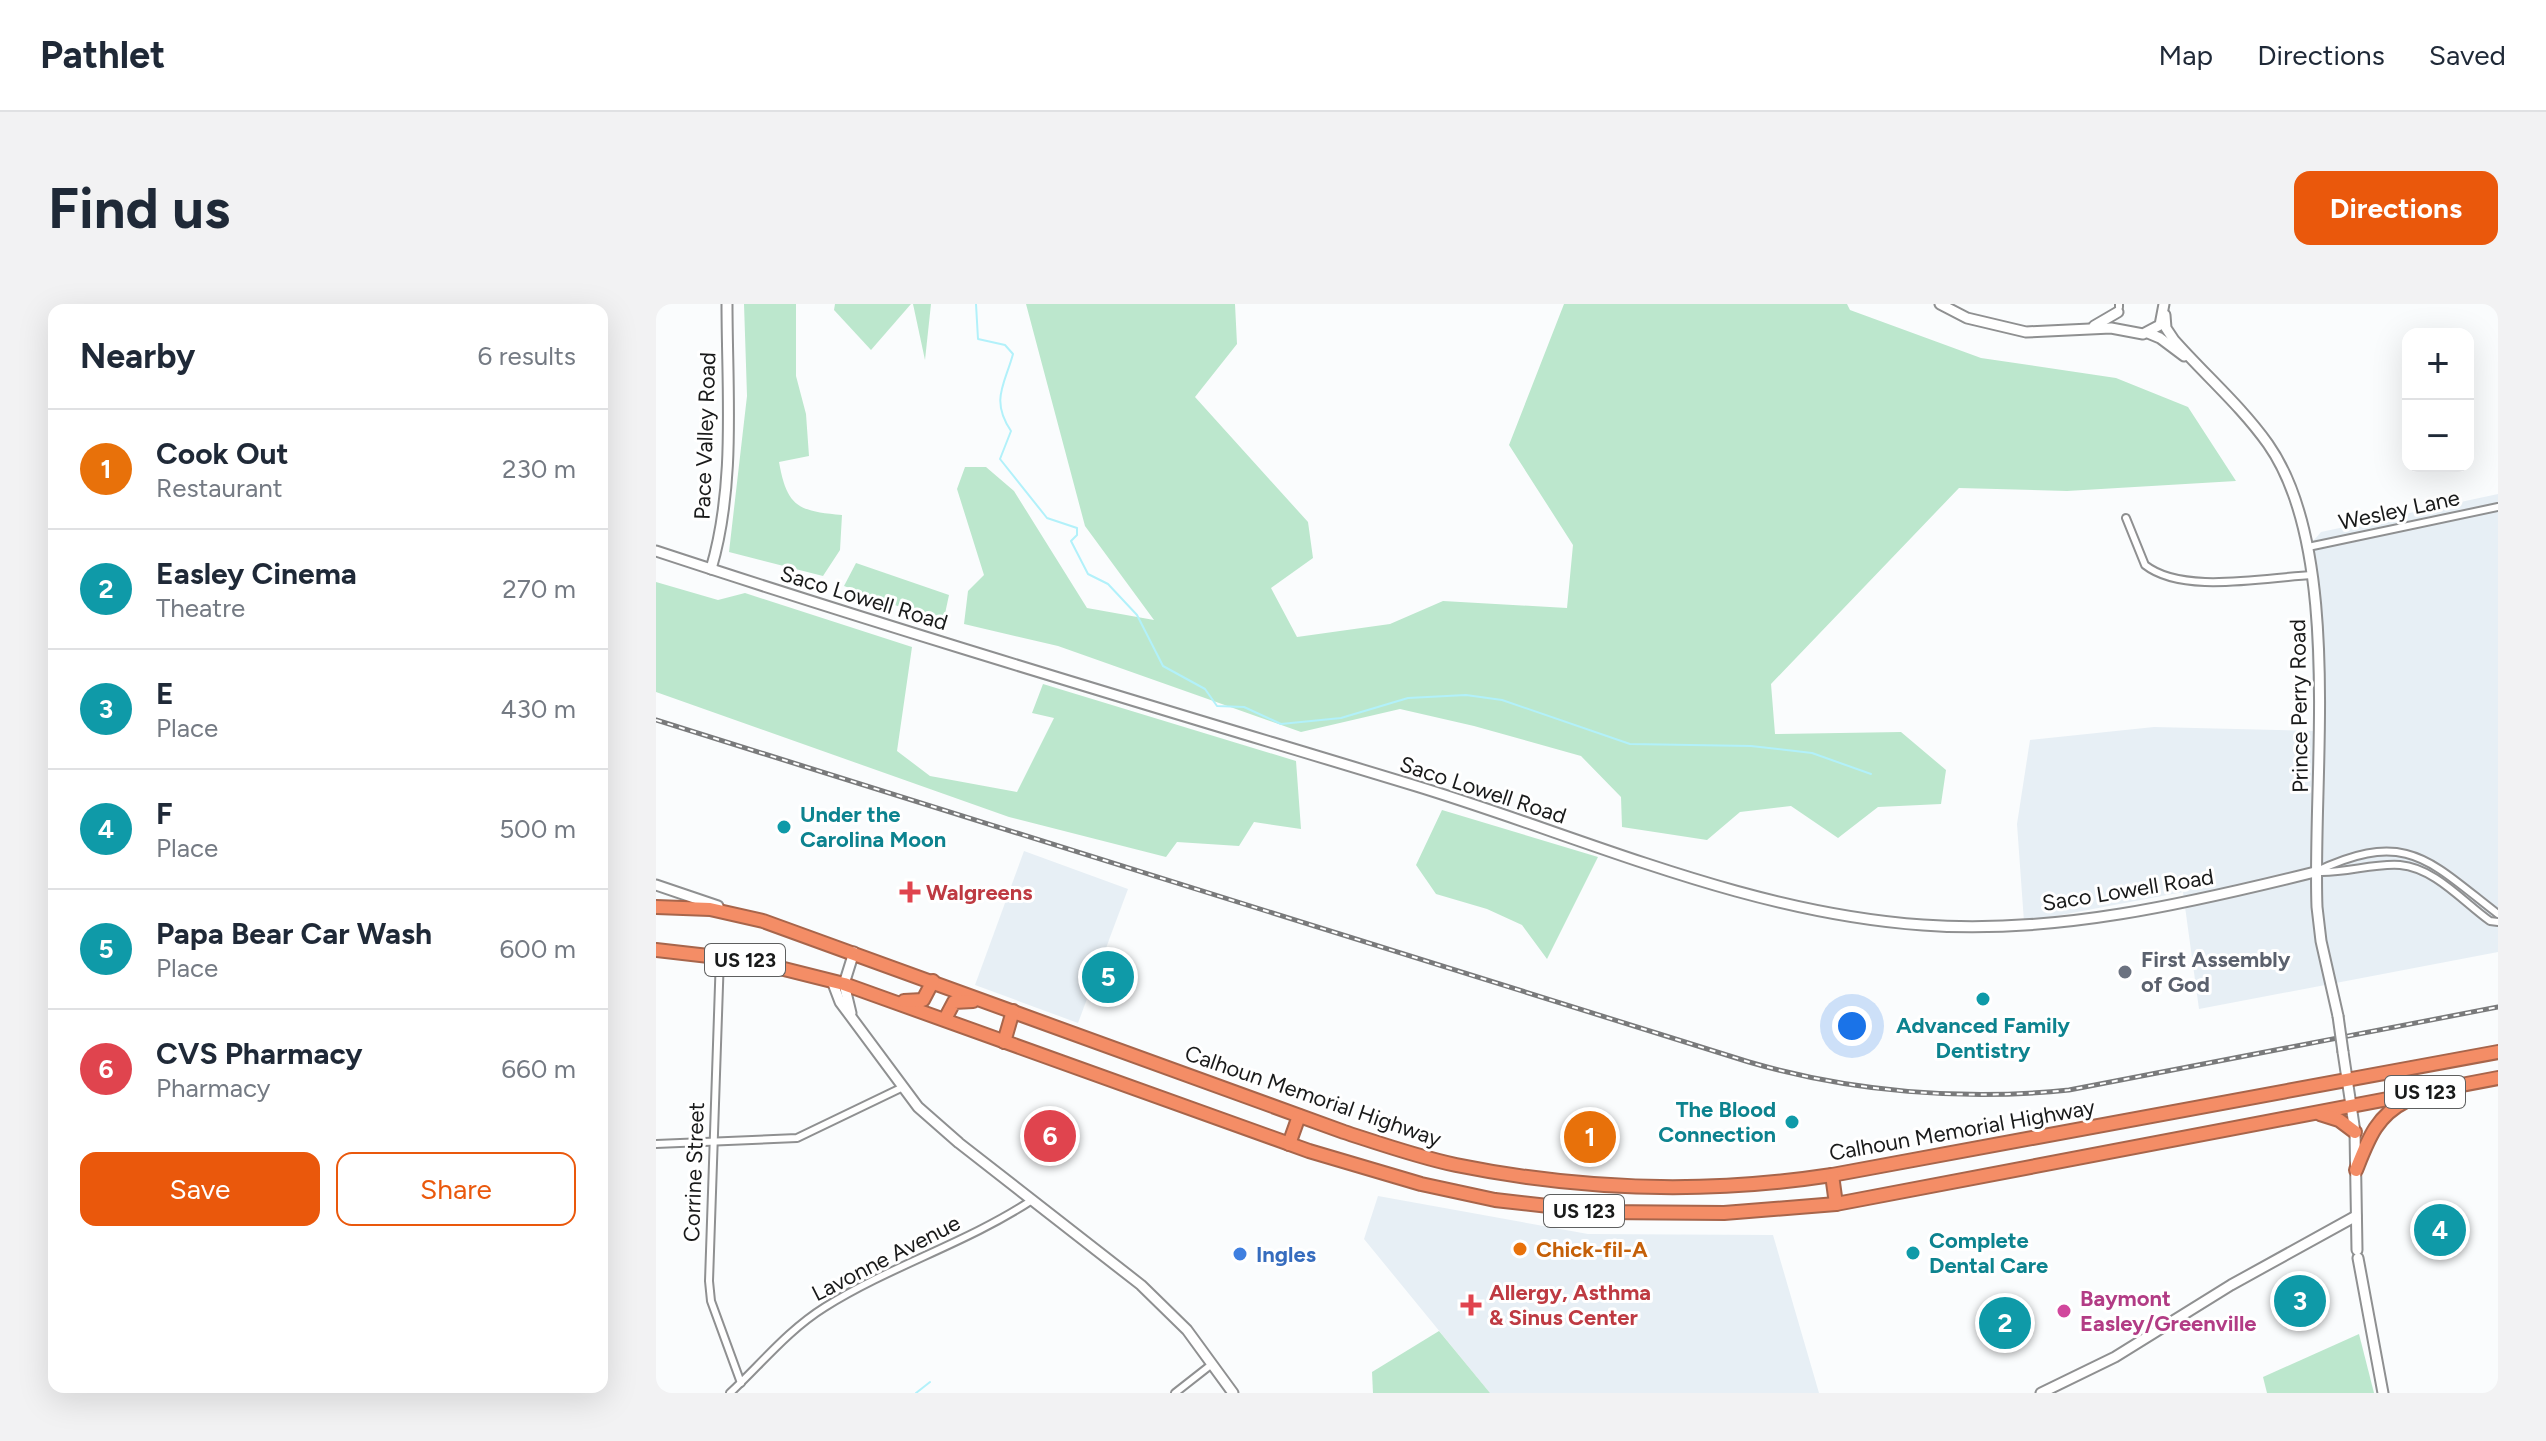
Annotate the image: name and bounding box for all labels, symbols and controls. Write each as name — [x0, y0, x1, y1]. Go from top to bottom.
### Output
text: Pathlet — [40, 32, 165, 78]
text: Map — [2159, 38, 2213, 72]
text: Directions — [2257, 38, 2385, 72]
text: Saved — [2429, 38, 2506, 72]
button: Directions — [2294, 171, 2498, 245]
text: Find us — [48, 175, 230, 242]
map controls — [2402, 328, 2474, 472]
button: + — [2402, 328, 2474, 400]
text: Nearby — [80, 336, 195, 377]
text: 6 results — [478, 340, 576, 372]
street label: Pace Valley Road — [689, 352, 721, 520]
button: − — [2402, 400, 2474, 472]
text: Cook Out — [156, 435, 289, 472]
text: 1 — [101, 453, 111, 485]
text: 230 m — [502, 453, 576, 485]
text: Restaurant — [156, 472, 283, 504]
street label: Wesley Lane — [2336, 484, 2462, 536]
text: Easley Cinema — [156, 555, 357, 592]
street label: Saco Lowell Road — [777, 560, 951, 636]
text: 2 — [98, 573, 114, 605]
text: 270 m — [502, 573, 576, 605]
text: Theatre — [156, 592, 245, 624]
street label: Prince Perry Road — [2284, 619, 2314, 793]
text: E — [156, 675, 174, 712]
text: 3 — [99, 693, 113, 725]
text: 430 m — [500, 693, 576, 725]
text: Place — [156, 712, 218, 744]
street label: Saco Lowell Road — [1396, 750, 1570, 830]
text: F — [156, 795, 173, 832]
place label: Under the Carolina Moon — [800, 801, 946, 853]
text: 4 — [98, 813, 114, 845]
text: 500 m — [499, 813, 576, 845]
marker: Under the Carolina Moon — [775, 818, 793, 836]
text: Place — [156, 832, 218, 864]
street label: Saco Lowell Road — [2040, 863, 2216, 917]
place label: Walgreens — [926, 879, 1033, 906]
marker: Walgreens — [901, 883, 919, 901]
text: Papa Bear Car Wash — [156, 915, 432, 952]
text: 5 — [98, 933, 114, 965]
text: 600 m — [499, 933, 576, 965]
road number: US 123 — [705, 944, 785, 976]
place label: First Assembly of God — [2141, 946, 2291, 998]
pin: 5 — [1082, 947, 1134, 1007]
text: Place — [156, 952, 218, 984]
marker: First Assembly of God — [2116, 963, 2134, 981]
marker: Advanced Family Dentistry — [1974, 990, 1992, 1008]
your location — [1832, 1006, 1872, 1046]
place label: Advanced Family Dentistry — [1896, 1012, 2070, 1064]
text: CVS Pharmacy — [156, 1035, 362, 1072]
street label: Calhoun Memorial Highway — [1181, 1039, 1445, 1153]
text: 6 — [98, 1053, 114, 1085]
text: 660 m — [501, 1053, 576, 1085]
text: Pharmacy — [156, 1072, 270, 1104]
road number: US 123 — [2385, 1076, 2465, 1108]
street label: Calhoun Memorial Highway — [1827, 1093, 2097, 1167]
place label: The Blood Connection — [1658, 1096, 1776, 1148]
street label: Corrine Street — [678, 1102, 710, 1242]
pin: 6 — [1024, 1106, 1076, 1166]
pin: 1 — [1564, 1107, 1616, 1167]
marker: The Blood Connection — [1783, 1113, 1801, 1131]
button: Save — [80, 1152, 320, 1226]
button: Share — [336, 1152, 576, 1226]
road number: US 123 — [1544, 1195, 1624, 1227]
pin: 4 — [2414, 1200, 2466, 1260]
street label: Lavonne Avenue — [807, 1209, 965, 1307]
place label: Complete Dental Care — [1929, 1227, 2048, 1279]
place label: Chick-fil-A — [1536, 1236, 1648, 1263]
marker: Chick-fil-A — [1511, 1240, 1529, 1258]
place label: Ingles — [1256, 1241, 1316, 1268]
marker: Complete Dental Care — [1904, 1244, 1922, 1262]
marker: Ingles — [1231, 1245, 1249, 1263]
pin: 3 — [2274, 1271, 2326, 1331]
place label: Allergy, Asthma & Sinus Center — [1489, 1279, 1651, 1331]
place label: Baymont Easley/Greenville — [2080, 1285, 2257, 1337]
pin: 2 — [1979, 1293, 2031, 1353]
marker: Allergy, Asthma & Sinus Center — [1460, 1294, 1482, 1316]
marker: Baymont Easley/Greenville — [2055, 1302, 2073, 1320]

